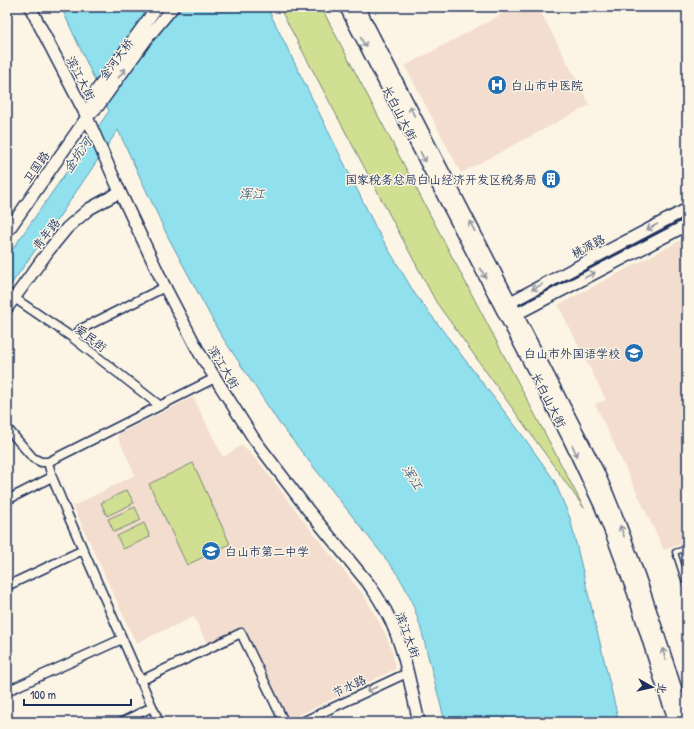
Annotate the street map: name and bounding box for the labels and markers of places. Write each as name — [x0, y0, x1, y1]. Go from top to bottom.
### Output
hospital icon: 白山市中医院 — [486, 74, 508, 96]
place label: 白山市中医院 — [511, 77, 583, 94]
building icon: 国家税务总局白山经济开发区税务局 — [540, 168, 562, 190]
place label: 国家税务总局白山经济开发区税务局 — [345, 171, 537, 188]
school or university icon: 白山市外国语学校 — [623, 342, 645, 364]
place label: 白山市外国语学校 — [524, 345, 620, 362]
school or university icon: 白山市第二中学 — [200, 540, 222, 562]
place label: 白山市第二中学 — [225, 543, 309, 560]

